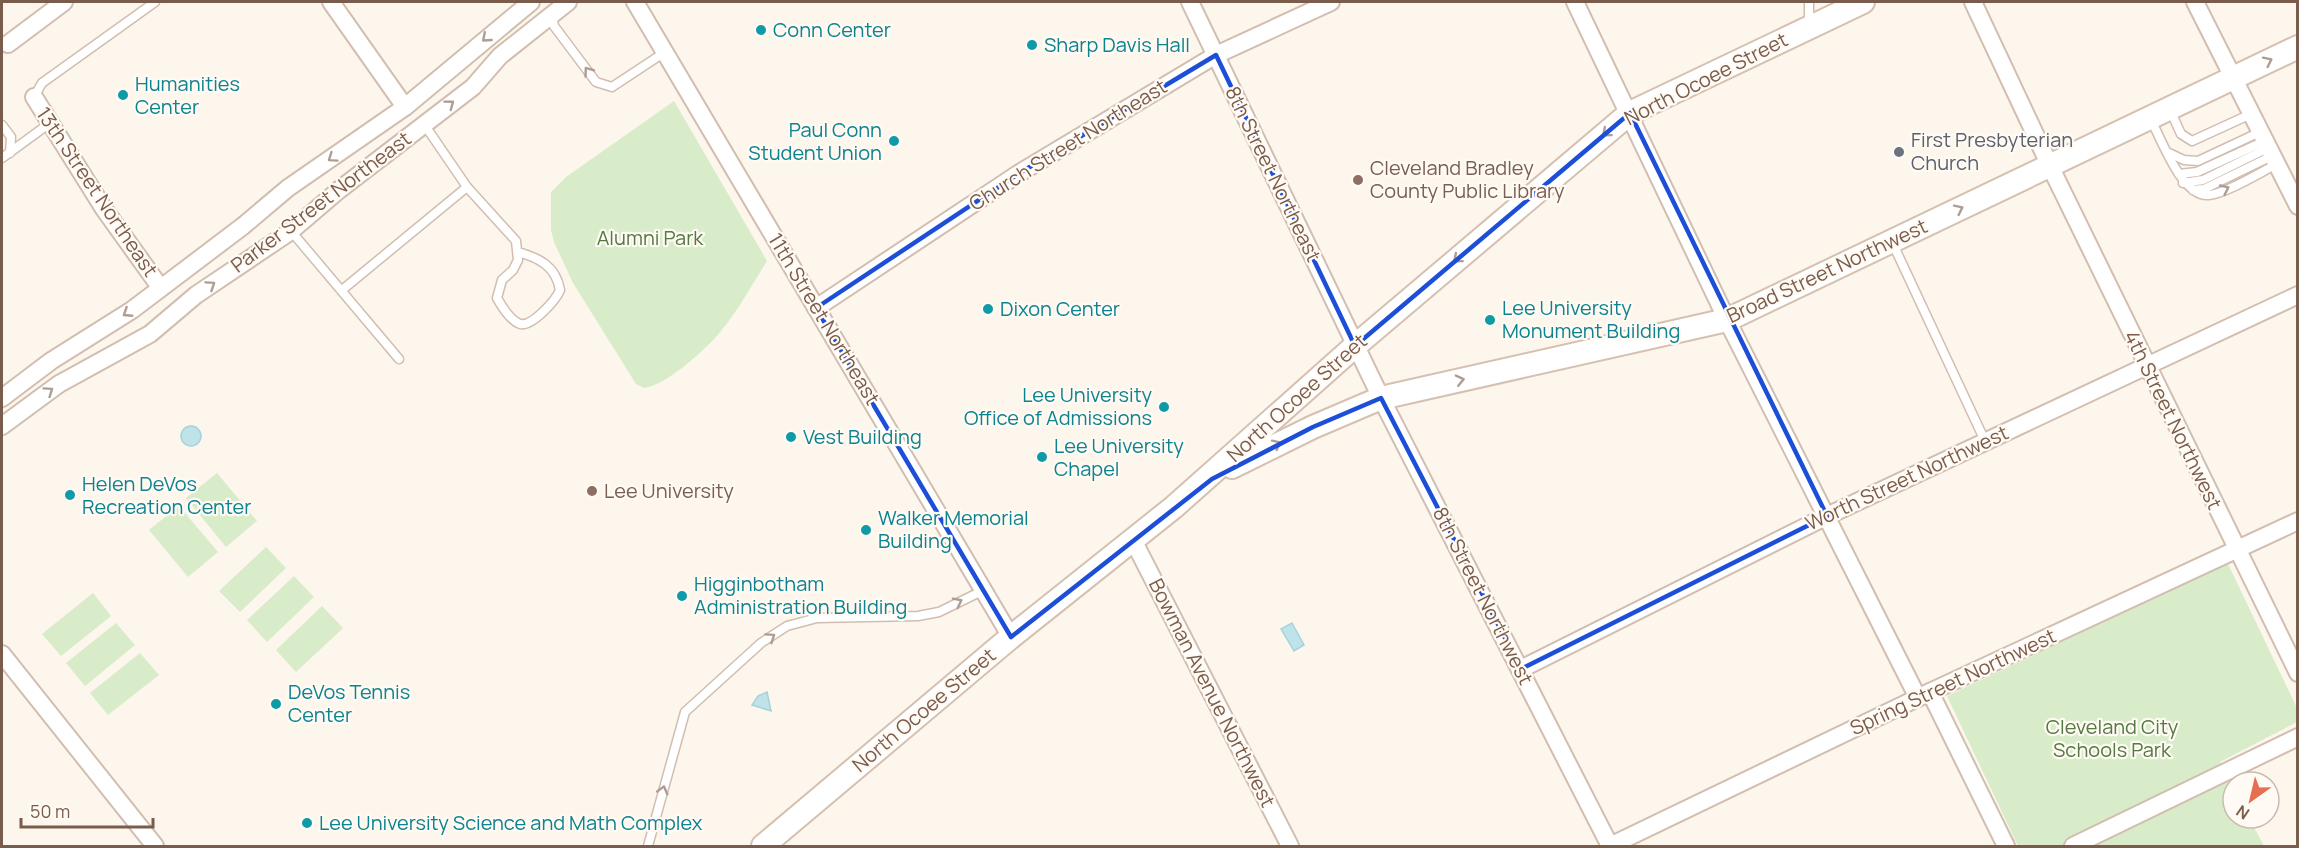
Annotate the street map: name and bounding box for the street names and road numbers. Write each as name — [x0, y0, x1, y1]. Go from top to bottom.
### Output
street label: North Ocoee Street — [1620, 26, 1792, 131]
street label: Church Street Northeast — [964, 73, 1172, 217]
street label: 8th Street Northeast — [1219, 82, 1328, 266]
street label: 13th Street Northeast — [31, 102, 164, 282]
street label: Parker Street Northeast — [225, 125, 416, 278]
street label: Broad Street Northwest — [1722, 212, 1932, 329]
street label: 11th Street Northeast — [762, 228, 886, 410]
street label: 4th Street Northwest — [2118, 326, 2229, 514]
street label: North Ocoee Street — [1221, 327, 1373, 468]
street label: Worth Street Northwest — [1801, 419, 2013, 536]
street label: 8th Street Northwest — [1427, 502, 1540, 689]
street label: Bowman Avenue Northwest — [1143, 574, 1282, 812]
street label: Spring Street Northwest — [1845, 622, 2060, 741]
street label: North Ocoee Street — [846, 641, 1001, 778]

